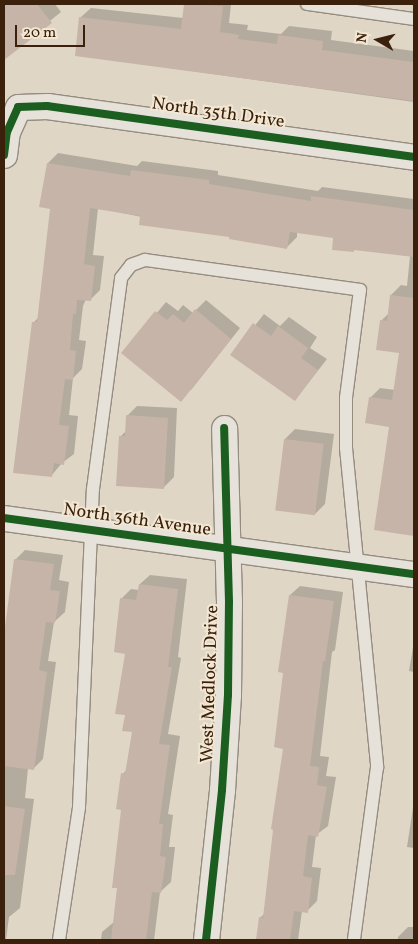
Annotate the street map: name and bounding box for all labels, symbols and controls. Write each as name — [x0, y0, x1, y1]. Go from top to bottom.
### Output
scale bar — [18, 15, 88, 47]
north arrow — [353, 15, 403, 65]
text: 20 m — [23, 23, 56, 44]
text: N — [353, 31, 373, 44]
street label: North 35th Drive — [150, 94, 286, 134]
street label: North 36th Avenue — [62, 500, 212, 542]
street label: West Medlock Drive — [197, 605, 225, 763]

